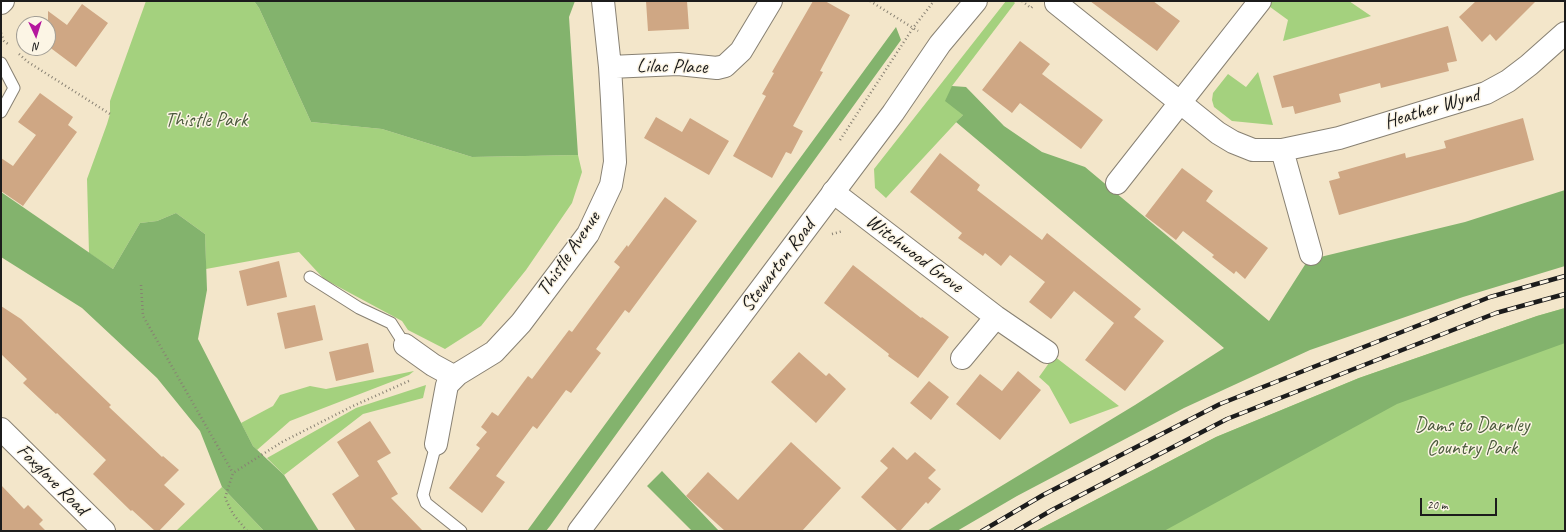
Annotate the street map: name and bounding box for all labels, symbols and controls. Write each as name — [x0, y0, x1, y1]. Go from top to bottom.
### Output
north arrow — [16, 16, 56, 56]
text: N — [33, 40, 41, 54]
street label: Lilac Place — [636, 54, 708, 80]
street label: Heather Wynd — [1381, 83, 1483, 135]
park label: Thistle Park — [165, 109, 247, 133]
street label: Thistle Avenue — [532, 207, 606, 301]
street label: Witchwood Grove — [861, 210, 967, 298]
street label: Stewarton Road — [735, 215, 821, 317]
park label: Dams to Darnley Country Park — [1415, 414, 1529, 461]
street label: Foxglove Road — [11, 439, 93, 521]
scale bar — [1422, 490, 1499, 516]
text: 20 m — [1427, 497, 1447, 513]

